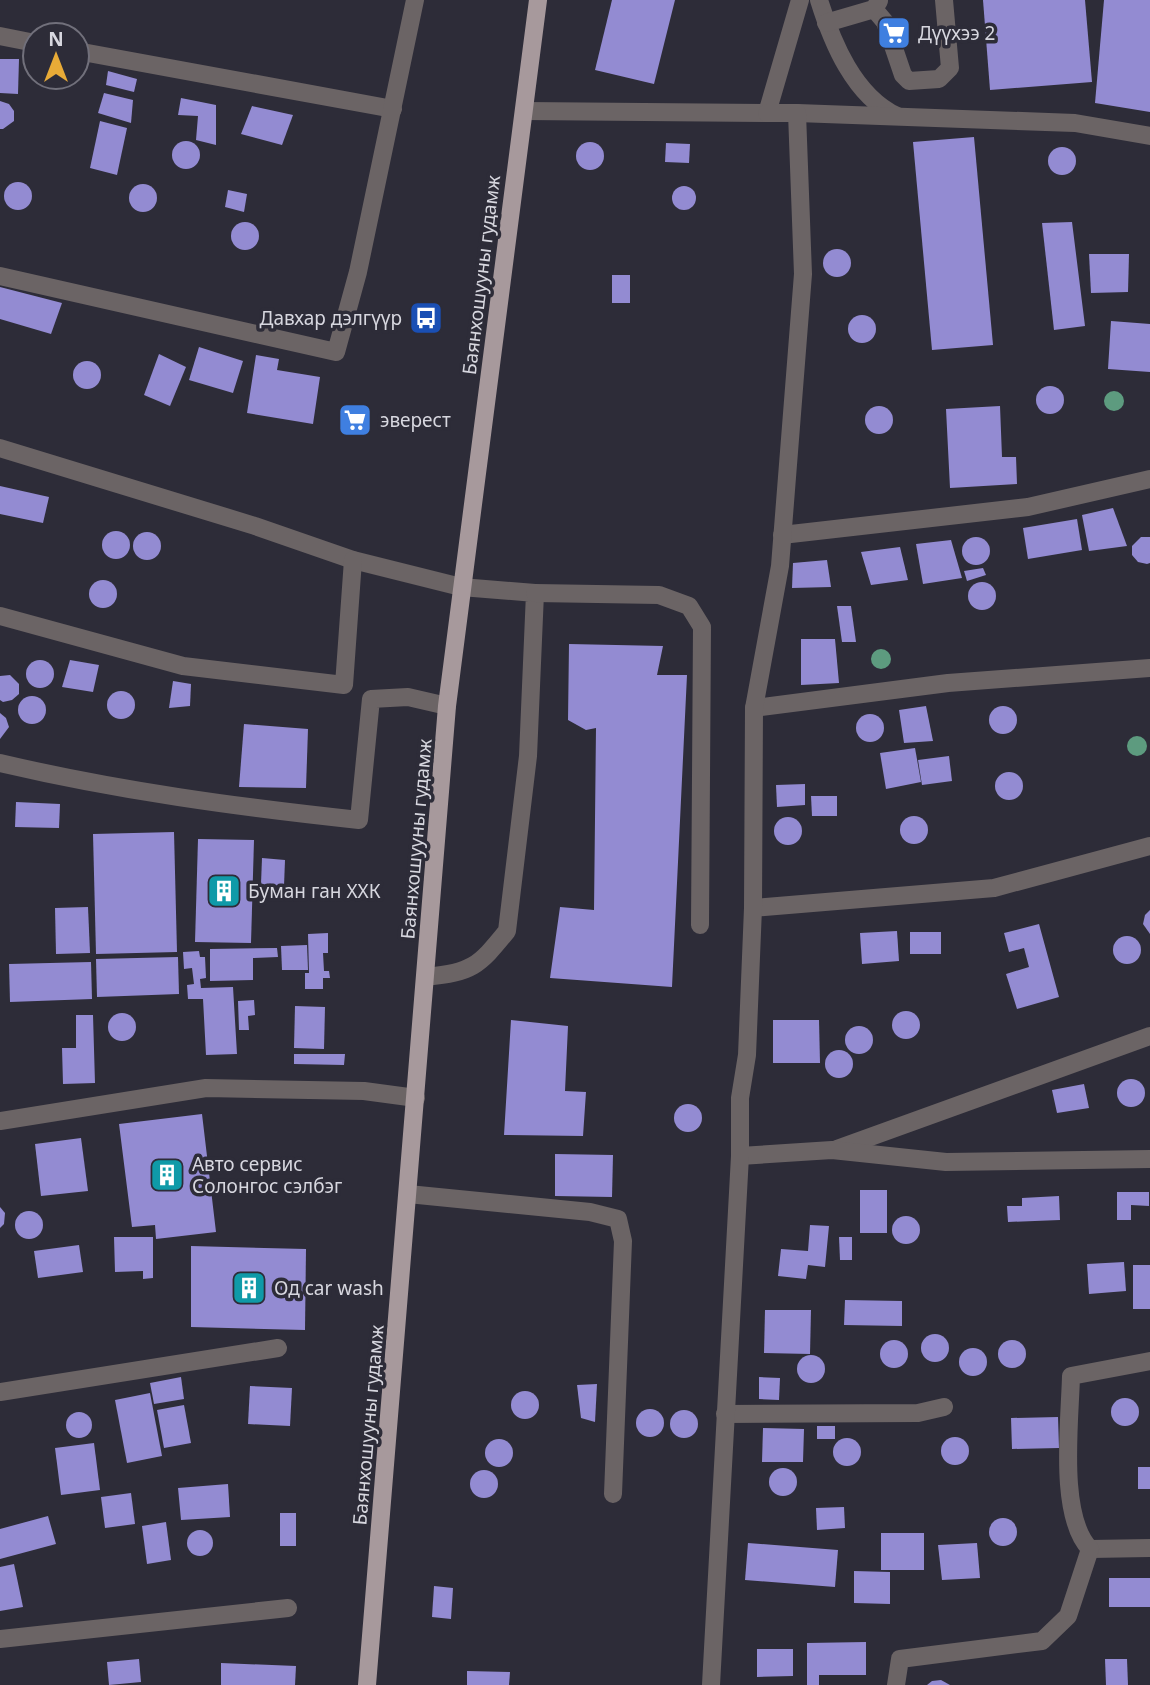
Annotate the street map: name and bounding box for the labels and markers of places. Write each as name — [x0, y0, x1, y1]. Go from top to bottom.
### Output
supermarket icon: Дүүхээ 2 — [875, 14, 913, 52]
place label: Дүүхээ 2 — [918, 20, 995, 46]
bus stop icon: Давхар дэлгүүр — [407, 299, 445, 337]
place label: Давхар дэлгүүр — [260, 305, 402, 331]
supermarket icon: эверест — [336, 401, 374, 439]
place label: эверест — [380, 407, 451, 433]
building icon: Буман ган ХХК — [205, 872, 243, 910]
place label: Буман ган ХХК — [248, 878, 381, 904]
place label: Авто сервис Солонгос сэлбэг — [192, 1151, 342, 1199]
building icon: Авто сервис Солонгос сэлбэг — [148, 1156, 186, 1194]
building icon: Од car wash — [230, 1269, 268, 1307]
place label: Од car wash — [274, 1275, 384, 1301]

